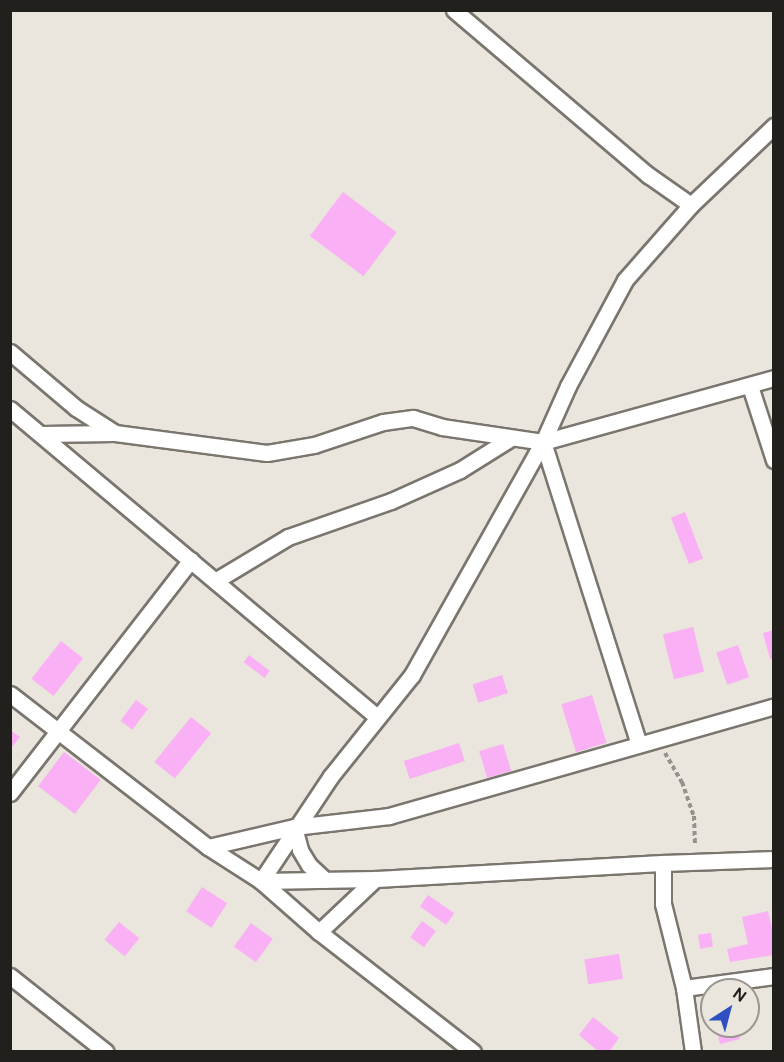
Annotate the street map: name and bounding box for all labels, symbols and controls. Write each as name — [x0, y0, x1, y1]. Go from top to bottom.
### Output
north arrow — [700, 978, 760, 1038]
text: N — [729, 983, 751, 1007]

